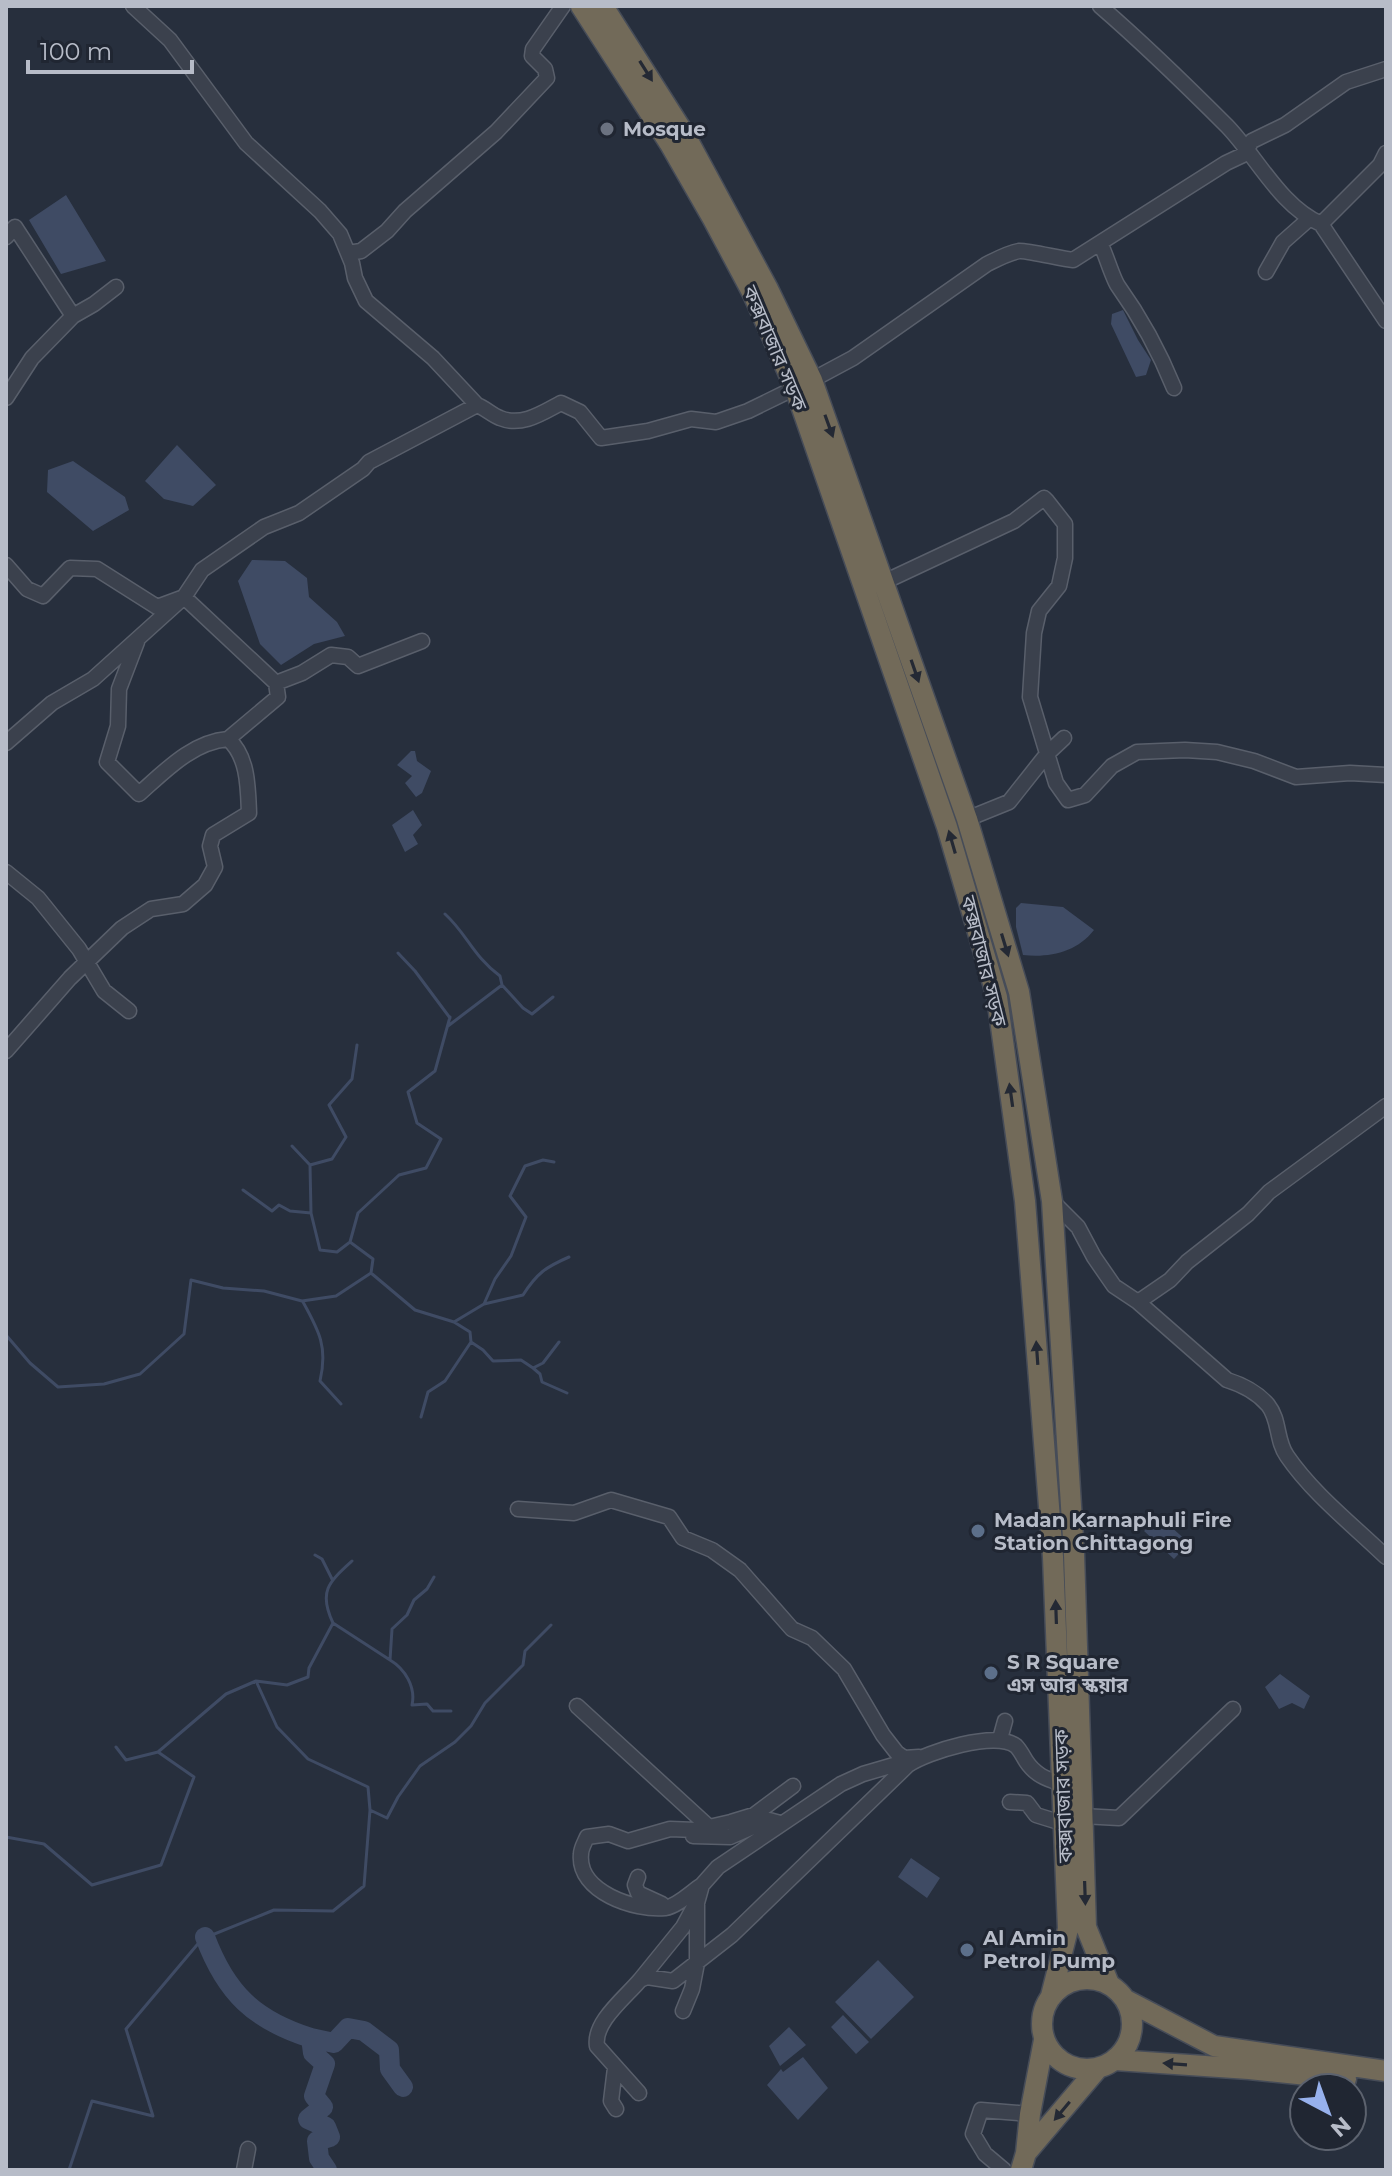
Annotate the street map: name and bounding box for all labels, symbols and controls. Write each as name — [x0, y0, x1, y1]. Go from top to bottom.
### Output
scale bar — [28, 24, 192, 74]
text: 100 m — [40, 37, 112, 66]
one-way arrow — [639, 60, 653, 82]
place label: Mosque — [623, 117, 706, 141]
marker: Mosque — [598, 120, 616, 138]
street label: কক্সবাজার সড়ক — [737, 281, 813, 415]
one-way arrow — [823, 414, 835, 438]
one-way arrow — [910, 659, 922, 683]
one-way arrow — [945, 829, 958, 853]
street label: কক্সবাজার সড়ক — [956, 892, 1012, 1030]
one-way arrow — [999, 933, 1012, 957]
one-way arrow — [1004, 1082, 1017, 1107]
one-way arrow — [1031, 1340, 1044, 1365]
place label: Madan Karnaphuli Fire Station Chittagong — [994, 1508, 1232, 1555]
marker: Madan Karnaphuli Fire Station Chittagong — [969, 1522, 987, 1540]
one-way arrow — [1049, 1599, 1062, 1624]
place label: S R Square এস আর স্কয়ার — [1007, 1650, 1129, 1697]
marker: S R Square এস আর স্কয়ার — [982, 1664, 1000, 1682]
street label: কক্সবাজার সড়ক — [1049, 1728, 1077, 1864]
one-way arrow — [1078, 1881, 1091, 1906]
place label: Al Amin Petrol Pump — [982, 1926, 1115, 1973]
marker: Al Amin Petrol Pump — [958, 1941, 976, 1959]
one-way arrow — [1162, 2057, 1187, 2070]
north arrow — [1288, 2072, 1368, 2152]
one-way arrow — [1054, 2101, 1071, 2121]
text: N — [1325, 2111, 1356, 2143]

